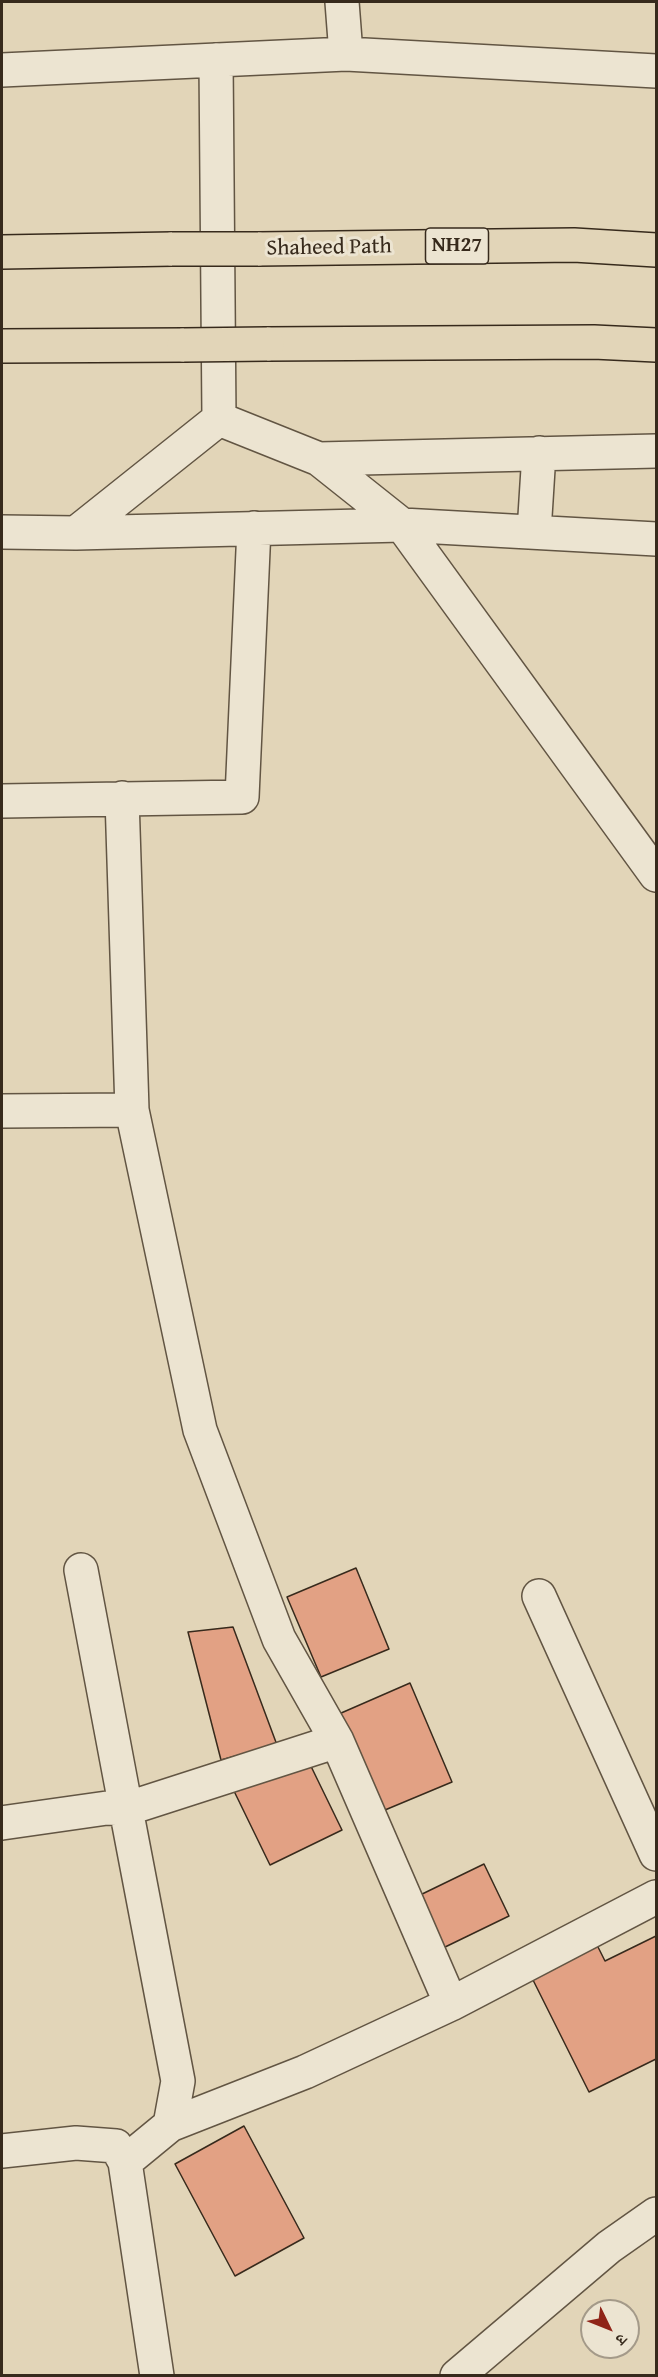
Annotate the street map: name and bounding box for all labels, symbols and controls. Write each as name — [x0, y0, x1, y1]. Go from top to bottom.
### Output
road number: NH27 — [426, 228, 488, 264]
street label: Shaheed Path — [266, 234, 392, 262]
north arrow — [580, 2299, 640, 2359]
text: उ — [610, 2329, 633, 2351]

